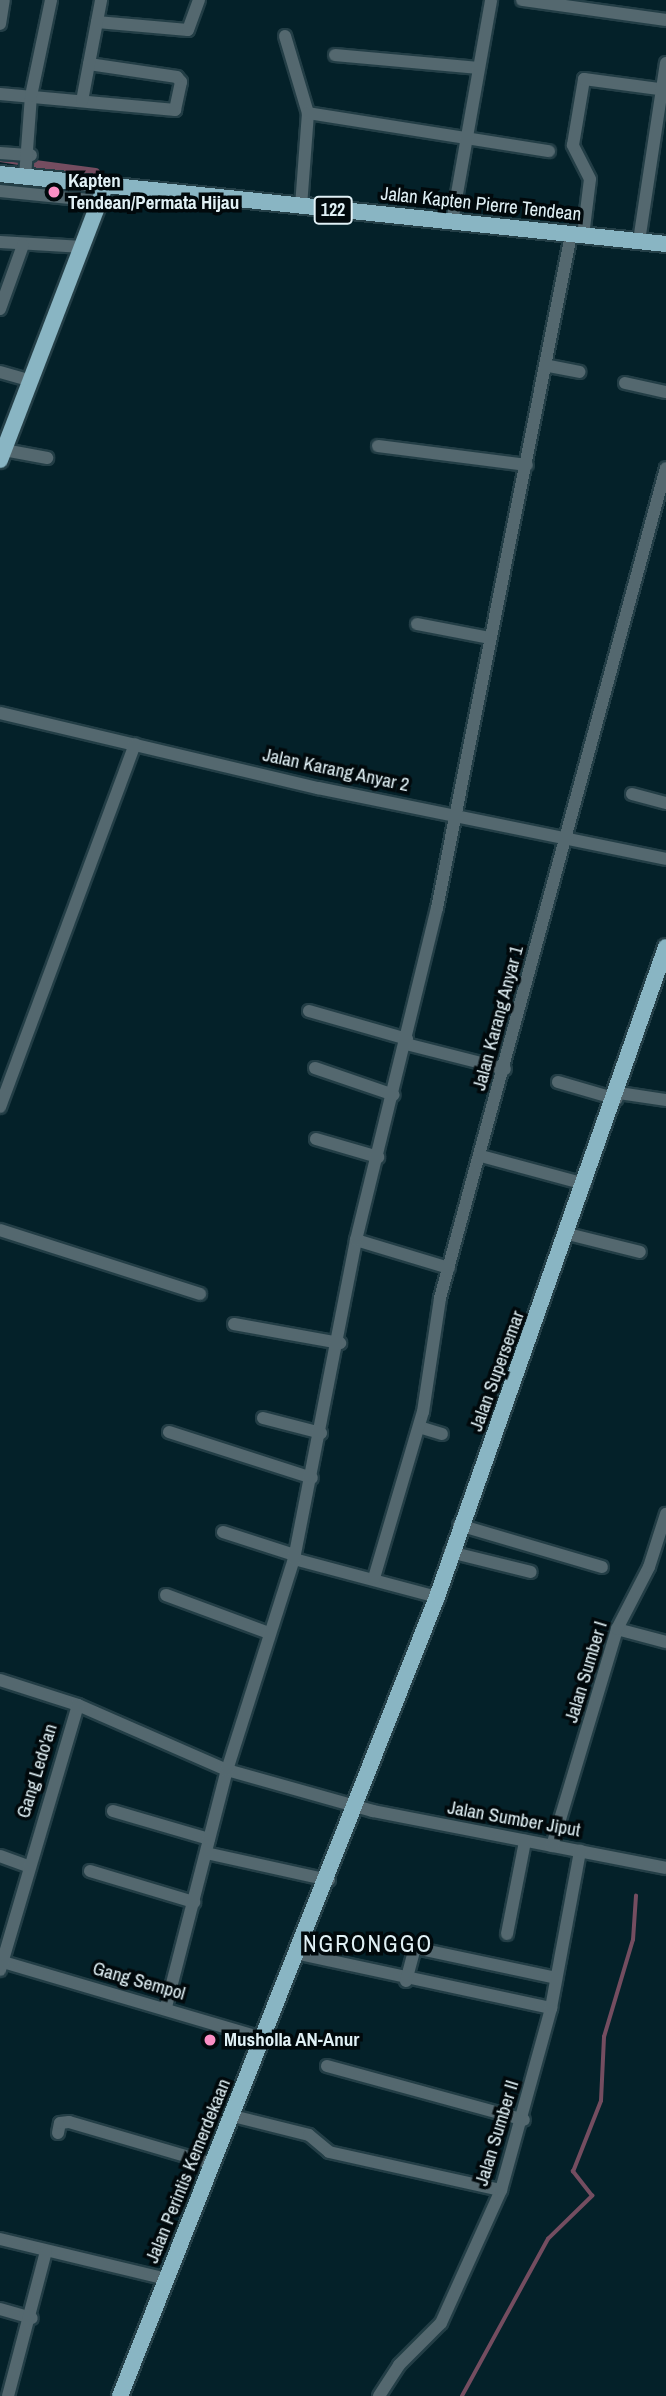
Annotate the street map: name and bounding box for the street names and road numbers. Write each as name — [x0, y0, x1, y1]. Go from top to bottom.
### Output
street label: Jalan Kapten Pierre Tendean — [379, 182, 583, 226]
road number: 122 — [312, 196, 354, 224]
street label: Jalan Karang Anyar 2 — [260, 743, 412, 797]
street label: Jalan Karang Anyar 1 — [468, 943, 528, 1093]
street label: Jalan Supersemar — [465, 1308, 529, 1434]
street label: Jalan Sumber I — [560, 1619, 612, 1725]
street label: Gang Ledo'an — [12, 1721, 62, 1821]
street label: Jalan Sumber Jiput — [446, 1796, 582, 1842]
street label: Gang Sempol — [90, 1957, 188, 2005]
street label: Jalan Perintis Kemerdekaan — [141, 2076, 235, 2266]
street label: Jalan Sumber II — [470, 2077, 524, 2189]

